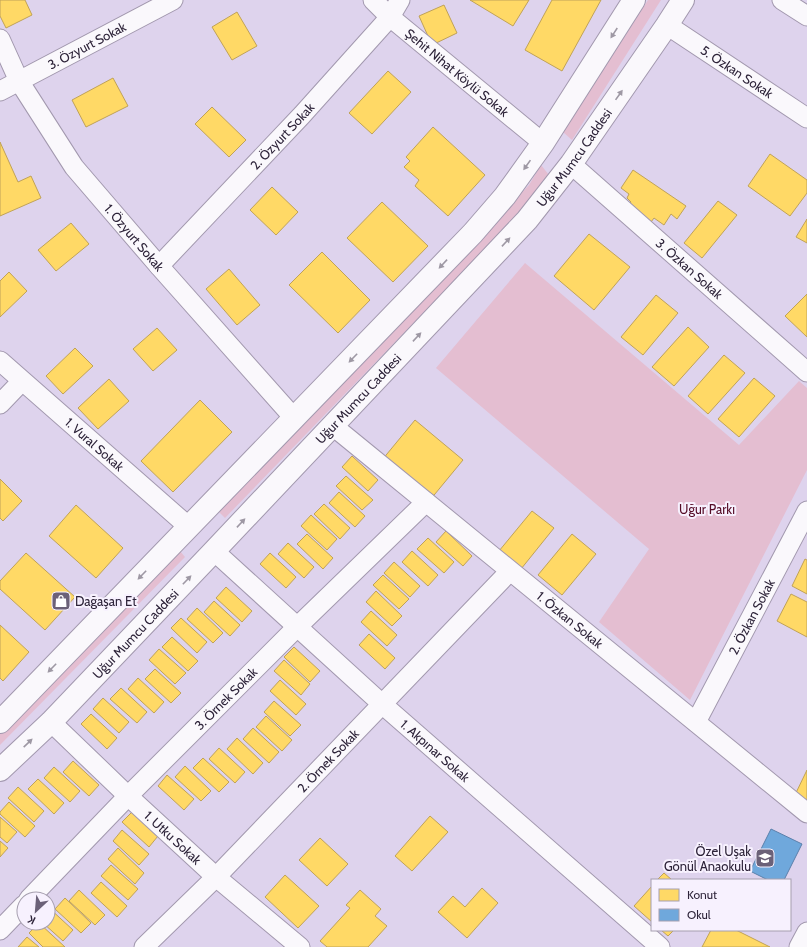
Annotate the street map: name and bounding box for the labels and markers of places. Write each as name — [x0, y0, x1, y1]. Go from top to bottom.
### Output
shop icon: Dağaşan Et — [50, 590, 72, 612]
place label: Dağaşan Et — [75, 593, 137, 609]
place label: Özel Uşak Gönül Anaokulu — [664, 843, 751, 874]
school or university icon: Özel Uşak Gönül Anaokulu — [754, 847, 776, 869]

